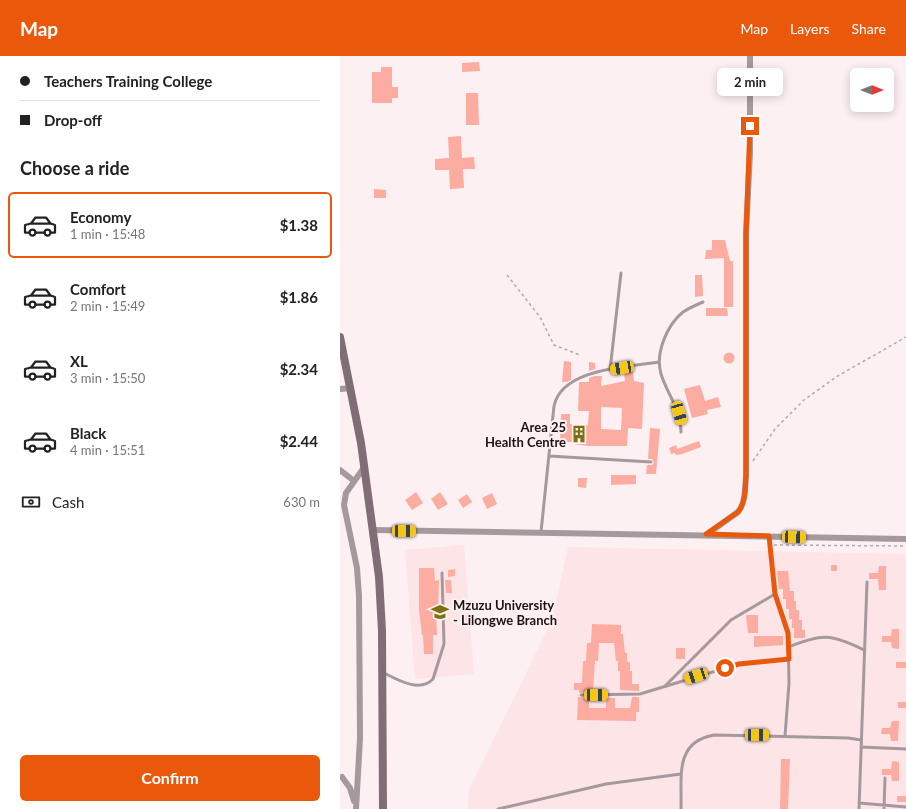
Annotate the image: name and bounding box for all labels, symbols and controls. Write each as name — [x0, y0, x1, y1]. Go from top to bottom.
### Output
text: Map — [20, 17, 58, 40]
text: Map — [740, 20, 768, 37]
text: Layers — [790, 20, 830, 37]
text: Share — [852, 20, 886, 37]
callout: 2 min — [717, 68, 783, 96]
north arrow — [850, 68, 894, 112]
map controls — [850, 68, 894, 112]
text: Teachers Training College — [44, 72, 212, 90]
text: 2 min — [734, 74, 766, 90]
text: Drop-off — [44, 111, 102, 129]
route end — [741, 117, 759, 135]
text: Choose a ride — [20, 157, 129, 179]
icon: car — [22, 207, 58, 243]
text: Economy — [70, 208, 131, 226]
text: $1.38 — [280, 216, 318, 234]
text: 1 min · 15:48 — [70, 226, 145, 242]
icon: car — [22, 279, 58, 315]
text: Comfort — [70, 280, 126, 298]
text: $1.86 — [280, 288, 318, 306]
text: 2 min · 15:49 — [70, 298, 145, 314]
icon: car — [22, 351, 58, 387]
text: XL — [70, 352, 88, 370]
text: $2.34 — [280, 360, 318, 378]
car — [609, 360, 635, 376]
text: 3 min · 15:50 — [70, 370, 145, 386]
car — [670, 400, 688, 426]
place label: Area 25 Health Centre — [485, 419, 566, 450]
icon: car — [22, 423, 58, 459]
text: Black — [70, 424, 106, 442]
building icon: Area 25 Health Centre — [569, 424, 589, 444]
text: $2.44 — [280, 432, 318, 450]
text: 4 min · 15:51 — [70, 442, 145, 458]
icon: cash — [20, 491, 42, 513]
text: Cash — [52, 493, 84, 511]
text: 630 m — [283, 494, 320, 510]
car — [392, 525, 416, 537]
car — [782, 531, 806, 543]
place label: Mzuzu University - Lilongwe Branch — [453, 597, 557, 628]
school or university icon: Mzuzu University - Lilongwe Branch — [430, 602, 450, 622]
route start — [716, 659, 734, 677]
car — [683, 667, 709, 685]
car — [584, 689, 608, 701]
car — [745, 729, 769, 741]
button: Confirm — [20, 755, 320, 801]

